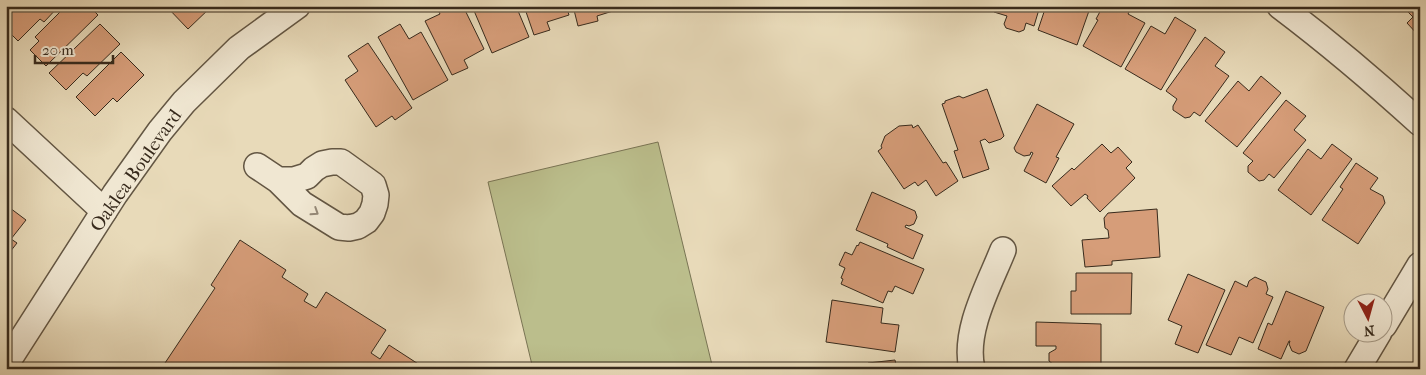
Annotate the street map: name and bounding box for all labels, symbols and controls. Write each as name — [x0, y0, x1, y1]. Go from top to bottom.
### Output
scale bar — [35, 32, 112, 64]
text: 20 m — [42, 41, 74, 59]
street label: Oaklea Boulevard — [85, 105, 187, 236]
one-way arrow — [309, 206, 318, 215]
north arrow — [1344, 292, 1394, 342]
text: N — [1363, 321, 1375, 339]

